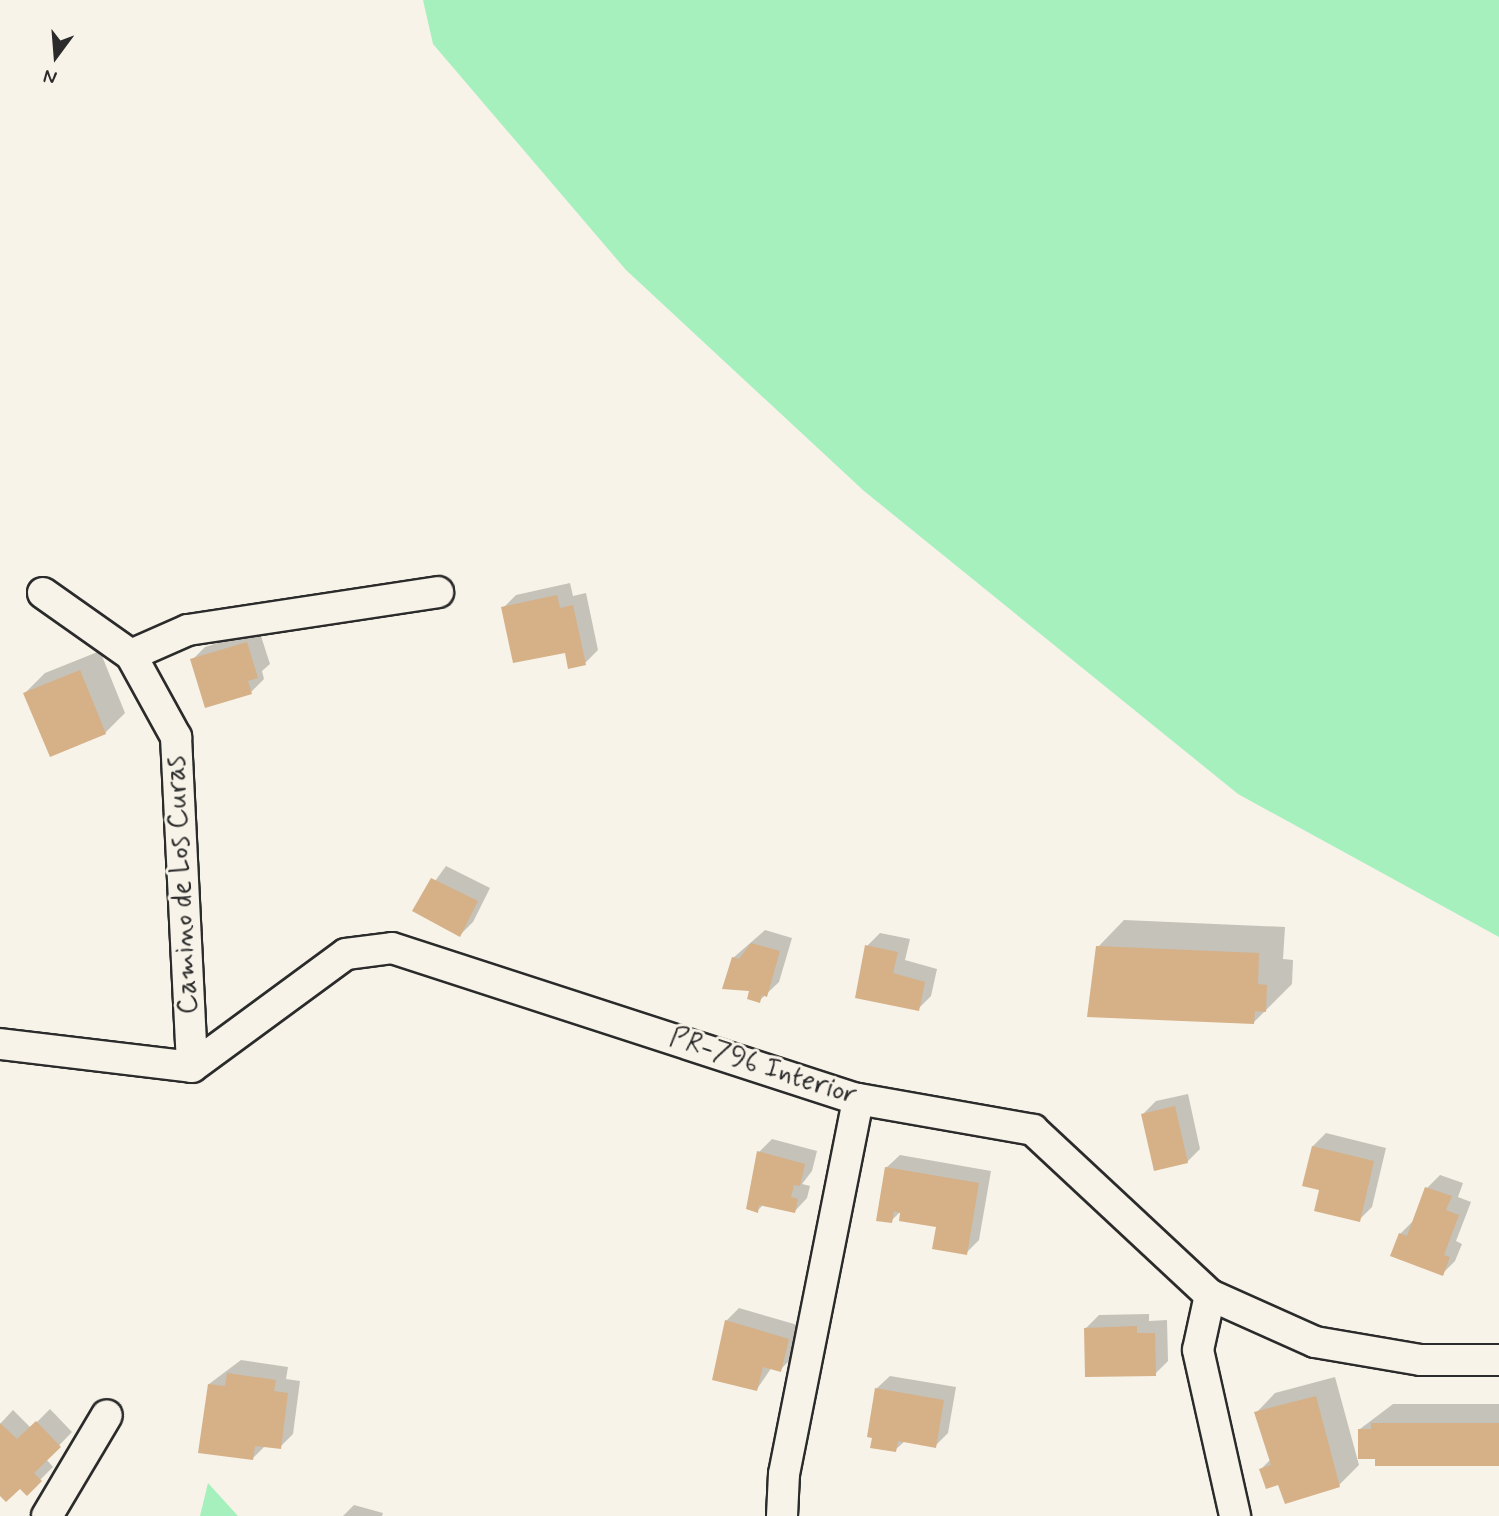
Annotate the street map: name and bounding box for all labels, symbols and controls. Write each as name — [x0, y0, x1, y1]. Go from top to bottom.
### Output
north arrow — [21, 21, 91, 91]
text: N — [41, 63, 60, 90]
street label: Camino de Los Curas — [159, 755, 207, 1015]
street label: PR-796 Interior — [665, 1021, 861, 1113]

